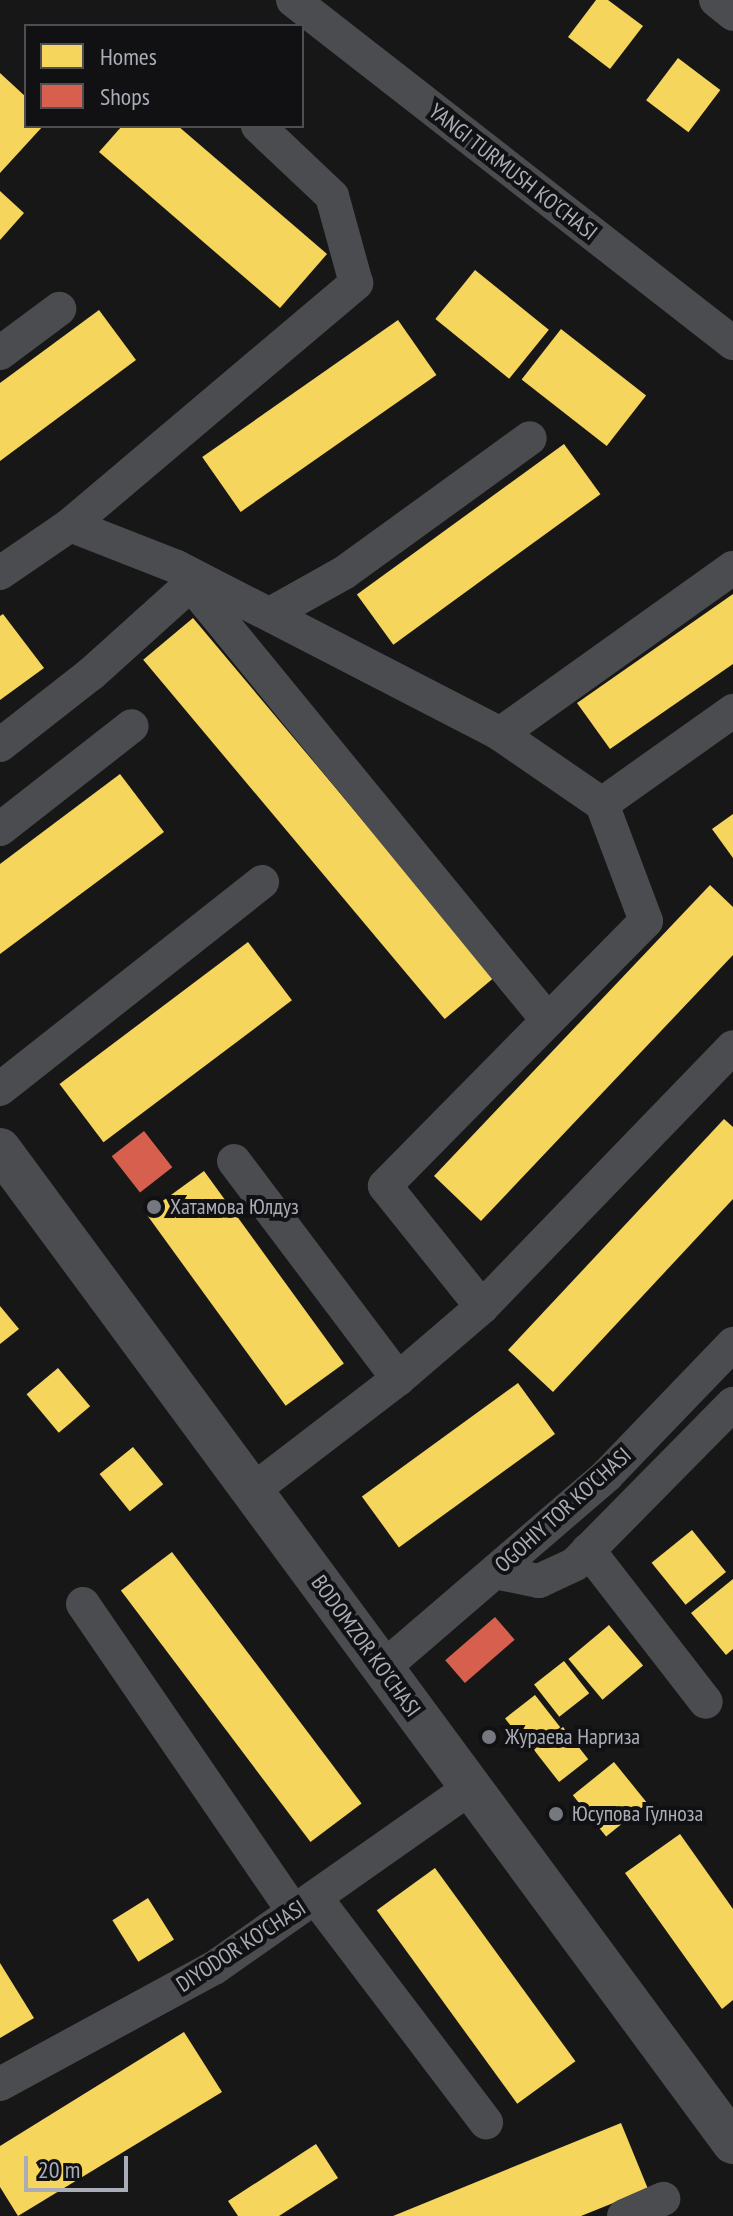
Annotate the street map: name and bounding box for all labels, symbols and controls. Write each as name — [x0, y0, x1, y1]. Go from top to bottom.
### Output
legend — [24, 24, 304, 128]
text: Homes — [100, 41, 157, 72]
text: Shops — [100, 81, 150, 112]
street label: YANGI TURMUSH KO'CHASI — [423, 98, 603, 246]
place label: Хатамова Юлдуз — [170, 1194, 299, 1220]
marker: Хатамова Юлдуз — [145, 1198, 163, 1216]
street label: OGOHIY TOR KO'CHASI — [489, 1442, 637, 1578]
street label: BODOMZOR KO'CHASI — [306, 1570, 426, 1722]
place label: Жураева Наргиза — [505, 1724, 640, 1750]
marker: Жураева Наргиза — [480, 1728, 498, 1746]
place label: Юсупова Гулноза — [572, 1801, 703, 1827]
marker: Юсупова Гулноза — [547, 1805, 565, 1823]
street label: DIYODOR KO'CHASI — [171, 1894, 311, 1998]
scale bar — [28, 2140, 132, 2190]
text: 20 m — [38, 2154, 80, 2185]

